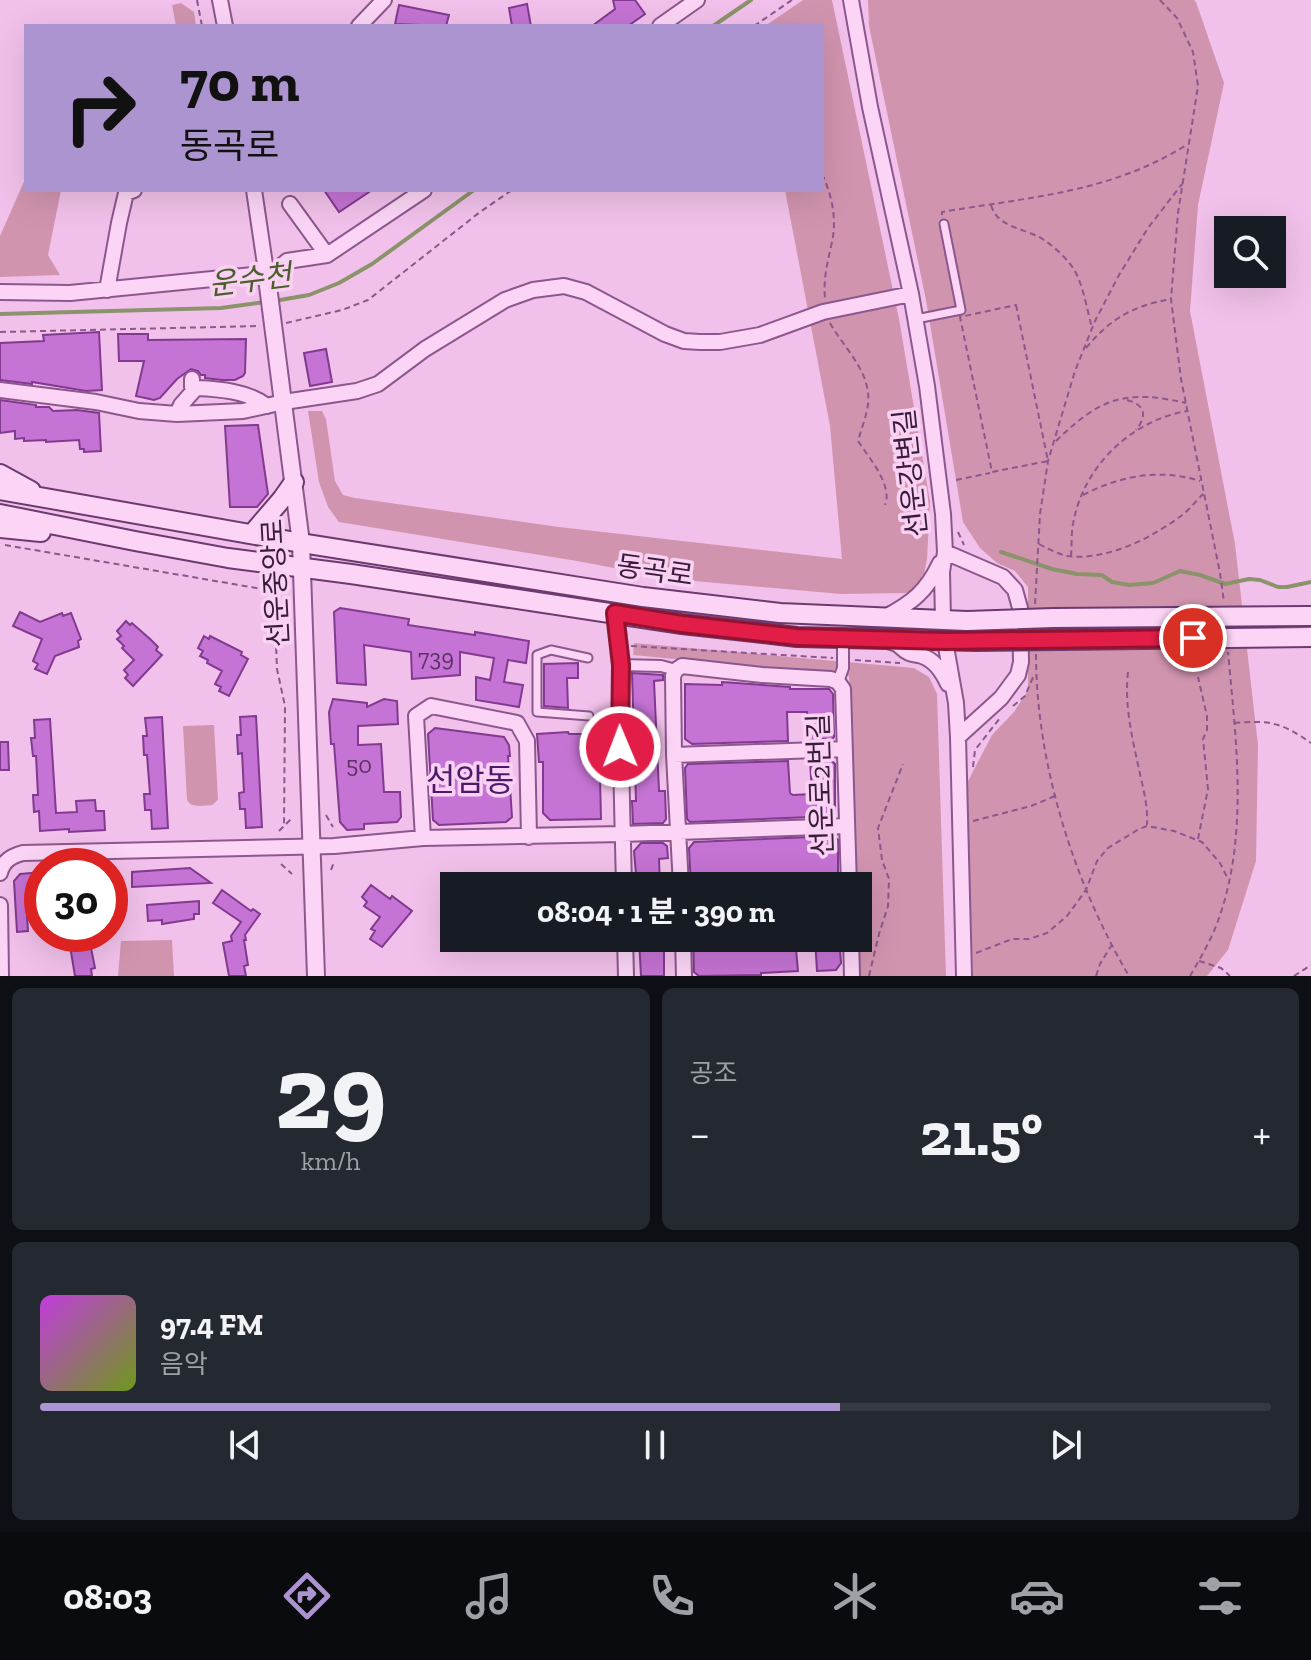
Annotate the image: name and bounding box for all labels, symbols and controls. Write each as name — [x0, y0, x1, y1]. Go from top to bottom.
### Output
text: 70 m — [180, 48, 300, 115]
icon: right — [48, 56, 152, 160]
text: 동곡로 — [180, 124, 279, 167]
map controls — [1214, 216, 1286, 288]
button: search — [1214, 216, 1286, 288]
water label: 운수천 — [207, 257, 297, 303]
street label: 선운강변길 — [887, 407, 934, 539]
street label: 선운중앙로 — [256, 518, 295, 648]
street label: 동곡로 — [614, 549, 695, 592]
pin — [1159, 604, 1227, 672]
icon: arrive — [1171, 616, 1215, 660]
house number: 739 — [418, 643, 454, 672]
position arrow — [578, 705, 662, 789]
street label: 선운로2번길 — [802, 713, 839, 857]
house number: 50 — [346, 750, 372, 779]
district label: 선암동 — [426, 761, 514, 799]
speed limit sign: 30 — [24, 848, 128, 952]
text: 08:04 · 1 분 · 390 m — [537, 894, 775, 930]
text: 29 — [275, 1030, 387, 1155]
text: 공조 — [690, 1057, 737, 1089]
text: 21.5° — [920, 1098, 1043, 1170]
text: − — [690, 1107, 710, 1160]
text: + — [1252, 1107, 1271, 1160]
text: km/h — [301, 1145, 360, 1177]
text: 97.4 FM — [160, 1307, 263, 1343]
text: 음악 — [160, 1348, 208, 1380]
icon: previous — [223, 1423, 267, 1467]
icon: pause — [633, 1423, 677, 1467]
icon: next — [1044, 1423, 1088, 1467]
icon: directions — [279, 1568, 335, 1624]
icon: music — [461, 1568, 517, 1624]
icon: phone — [644, 1568, 700, 1624]
icon: climate — [827, 1568, 883, 1624]
icon: car — [1009, 1568, 1065, 1624]
icon: filters — [1192, 1568, 1248, 1624]
text: 08:03 — [63, 1575, 152, 1618]

